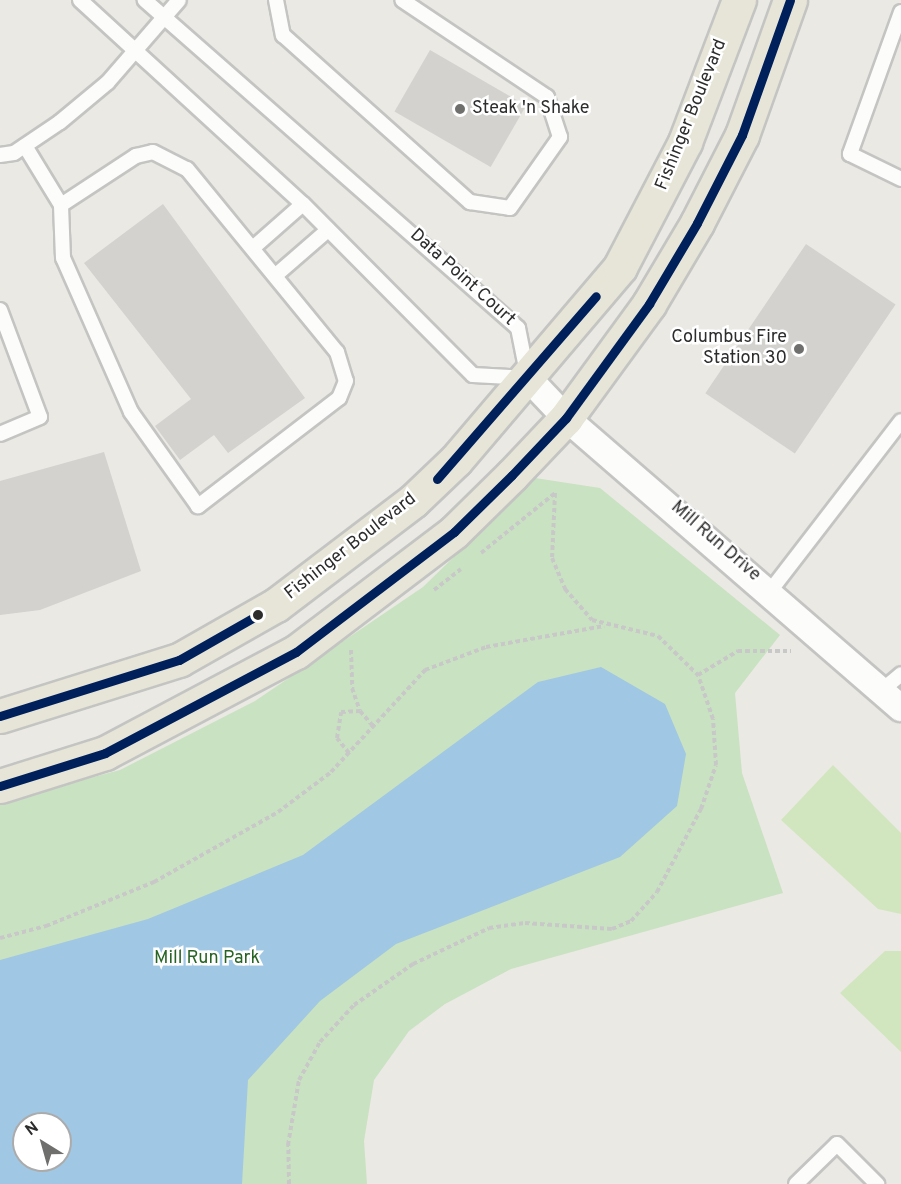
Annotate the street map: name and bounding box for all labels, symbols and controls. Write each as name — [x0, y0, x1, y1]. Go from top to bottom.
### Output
street label: Fishinger Boulevard — [652, 36, 732, 194]
place label: Steak 'n Shake — [472, 98, 589, 120]
marker: Steak 'n Shake — [453, 102, 467, 116]
street label: Data Point Court — [405, 225, 519, 331]
place label: Columbus Fire Station 30 — [671, 328, 787, 370]
marker: Columbus Fire Station 30 — [792, 342, 806, 356]
street label: Fishinger Boulevard — [281, 489, 421, 605]
street label: Mill Run Drive — [666, 497, 764, 587]
unlabelled marker — [252, 609, 264, 621]
park label: Mill Run Park — [154, 948, 260, 970]
north arrow — [12, 1112, 72, 1172]
text: N — [22, 1118, 43, 1141]

